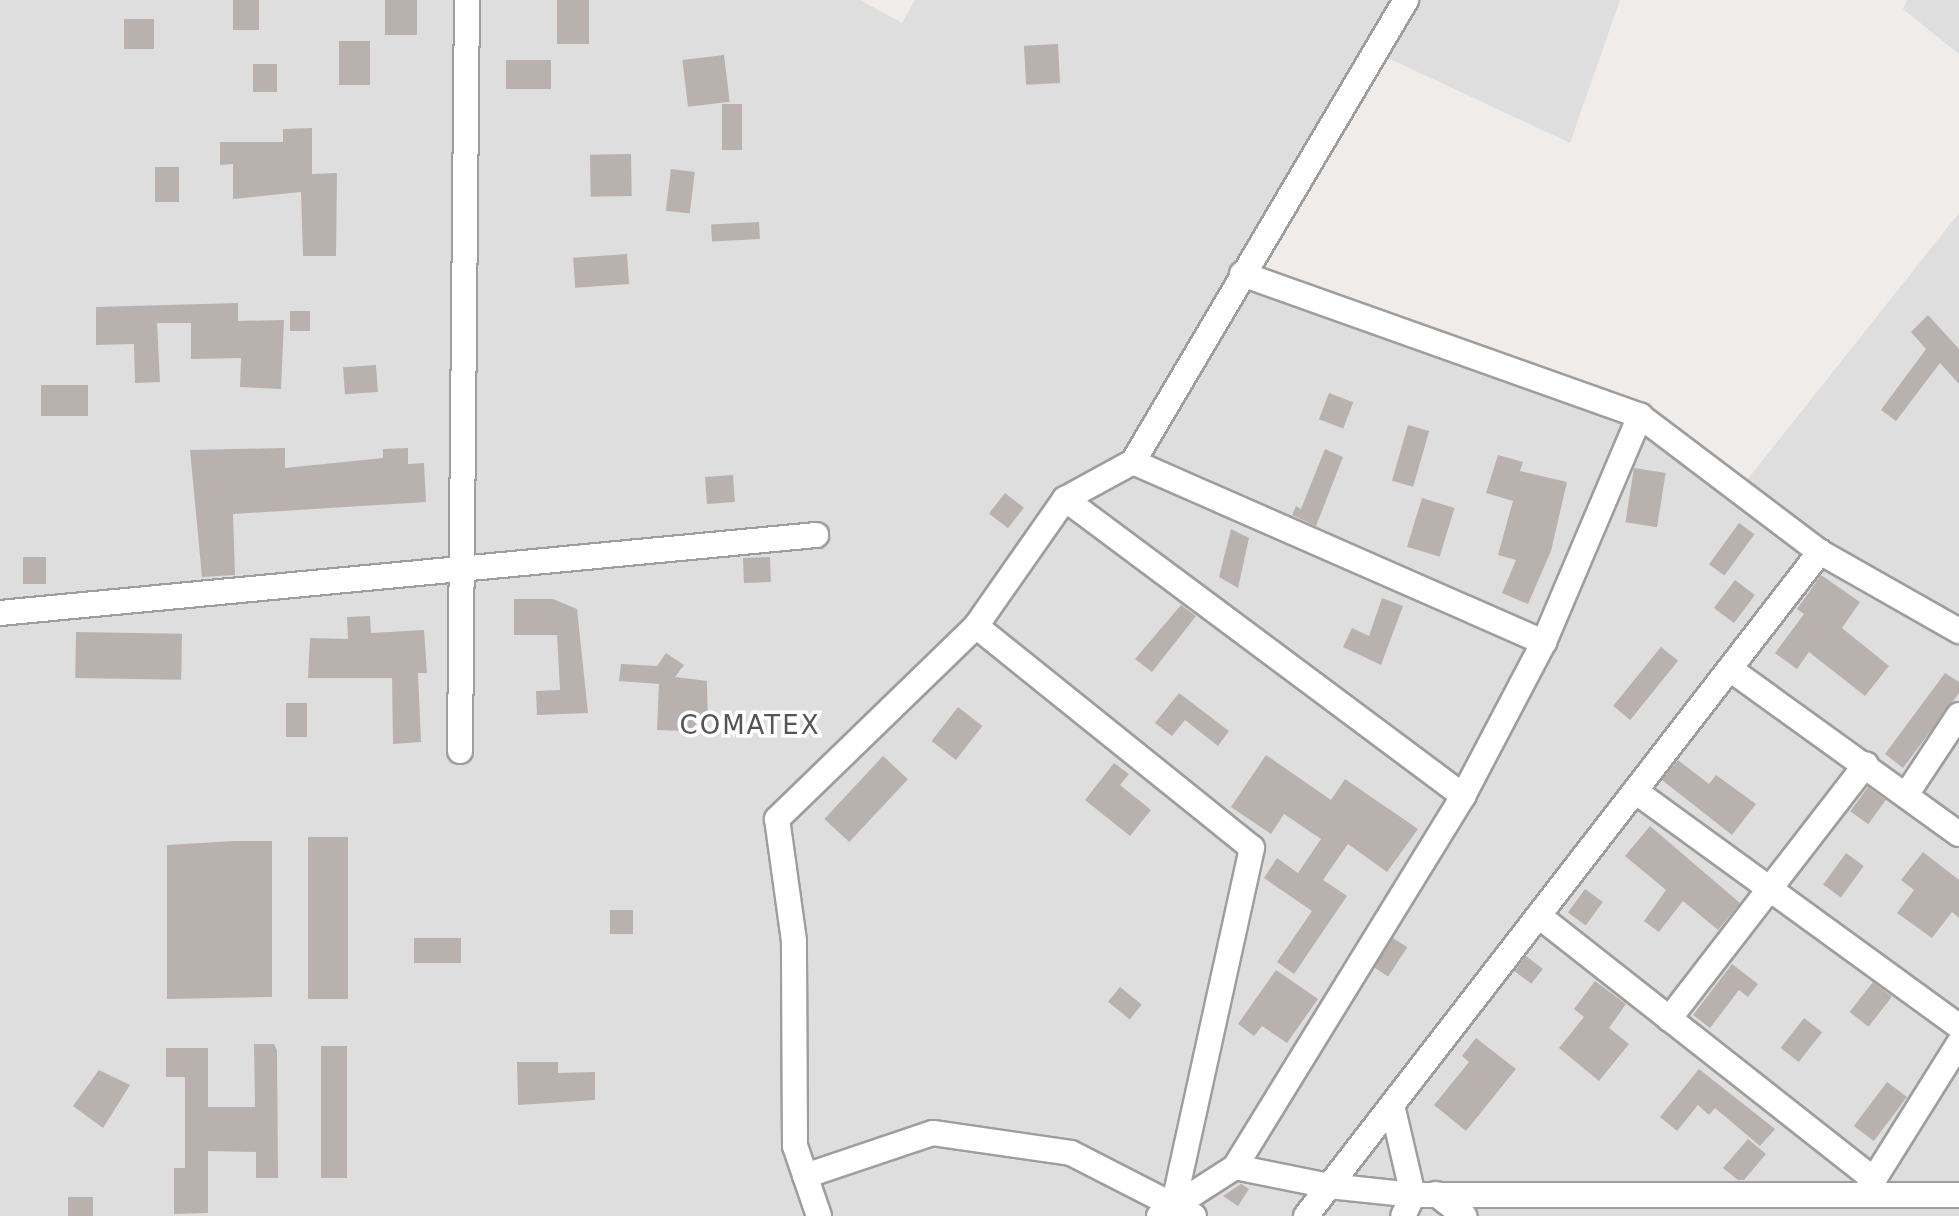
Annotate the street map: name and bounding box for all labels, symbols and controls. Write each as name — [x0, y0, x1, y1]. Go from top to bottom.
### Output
district label: COMATEX — [680, 710, 820, 742]

